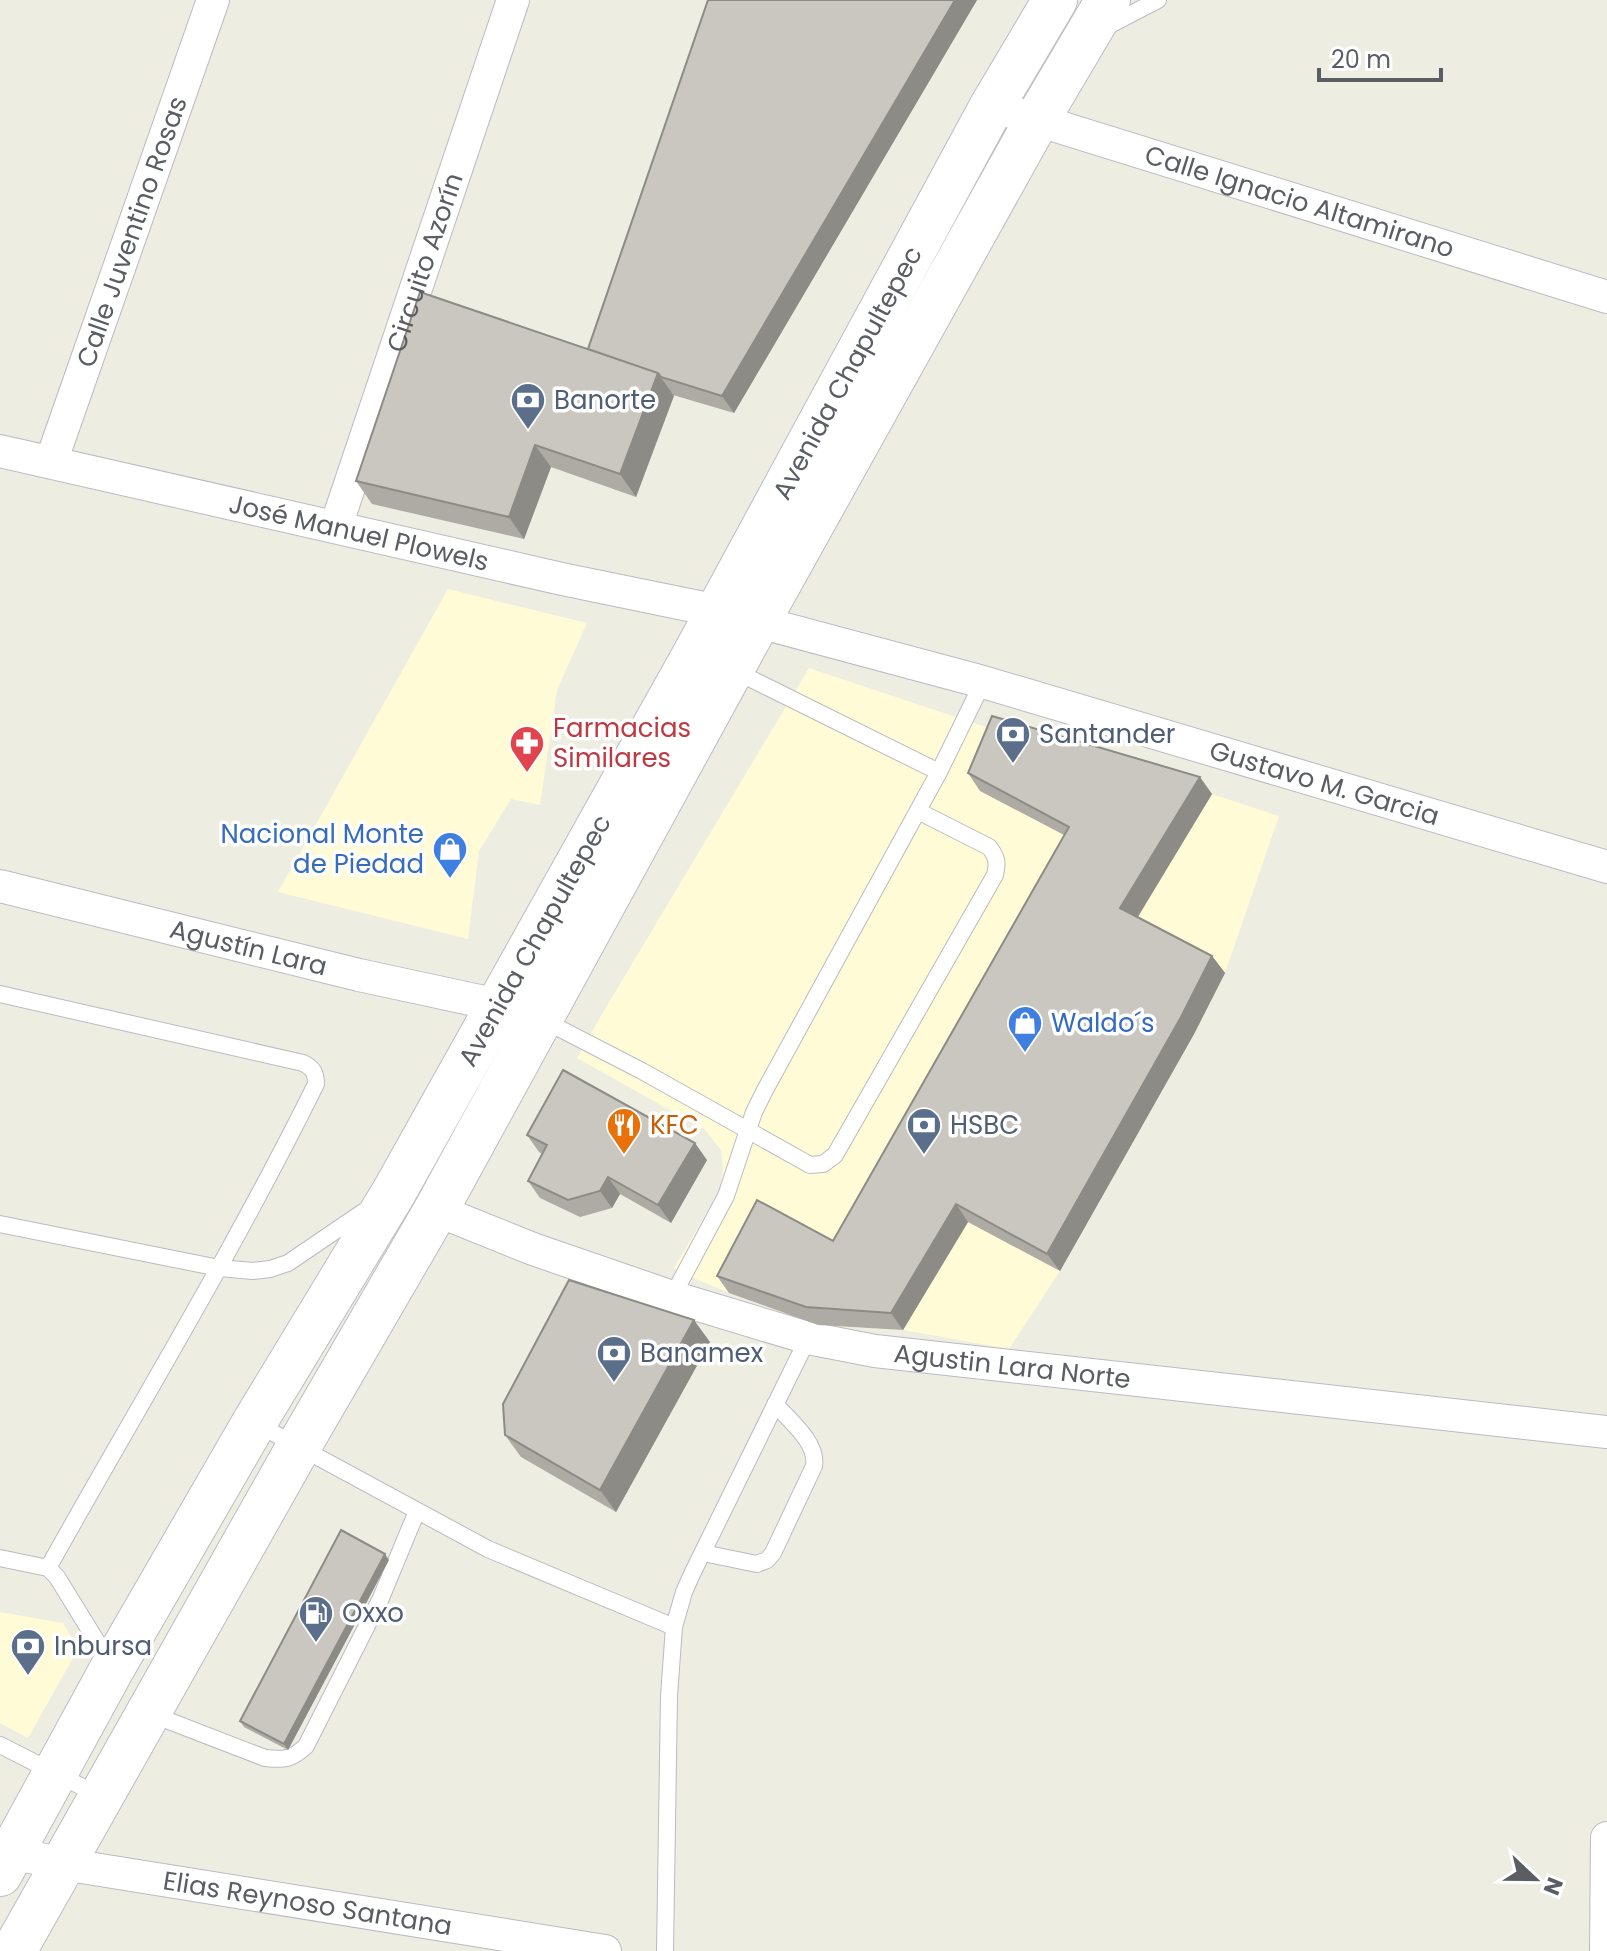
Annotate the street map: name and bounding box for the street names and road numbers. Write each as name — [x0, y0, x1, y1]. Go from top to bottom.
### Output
street label: Calle Juventino Rosas — [68, 91, 196, 372]
street label: Calle Ignacio Altamirano — [1140, 137, 1459, 266]
street label: Circuito Azorín — [378, 168, 472, 357]
street label: Avenida Chapultepec — [764, 240, 931, 506]
street label: José Manuel Plowels — [225, 486, 492, 580]
street label: Gustavo M. Garcia — [1205, 732, 1443, 834]
street label: Avenida Chapultepec — [450, 808, 620, 1073]
street label: Agustín Lara — [166, 911, 331, 984]
street label: Agustin Lara Norte — [892, 1335, 1133, 1397]
street label: Elias Reynoso Santana — [161, 1862, 455, 1944]

